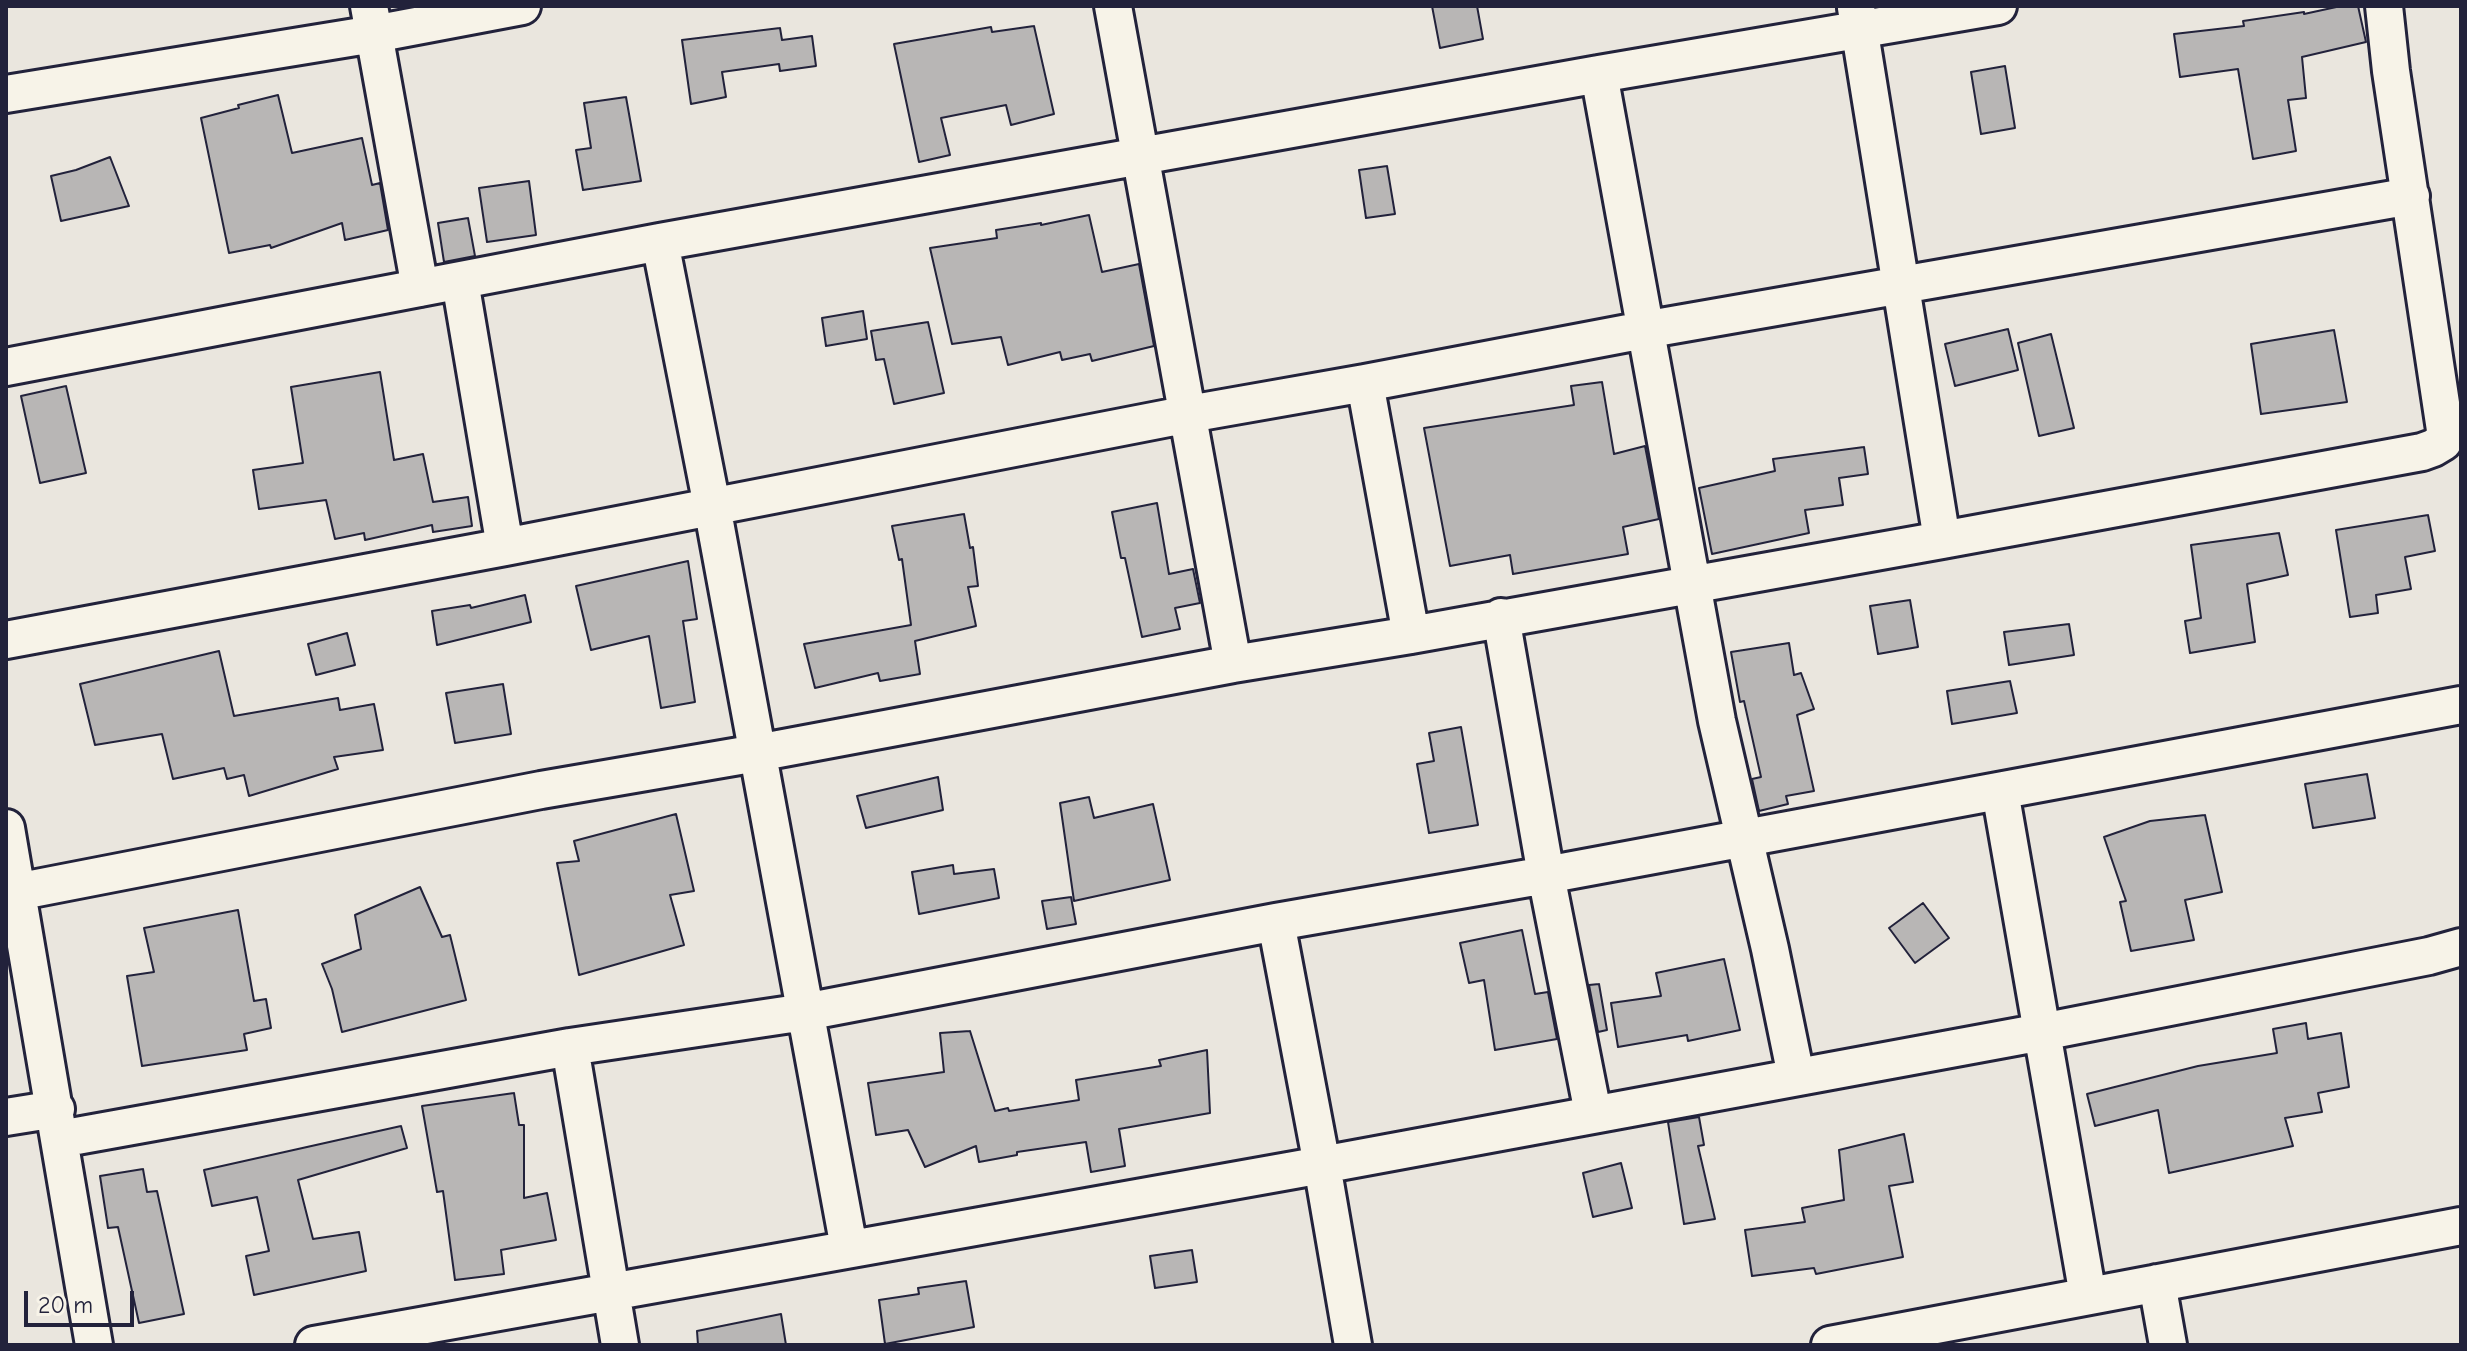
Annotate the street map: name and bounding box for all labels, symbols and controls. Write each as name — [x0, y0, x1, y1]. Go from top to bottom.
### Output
scale bar — [28, 1275, 138, 1325]
text: 20 m — [38, 1291, 93, 1319]

